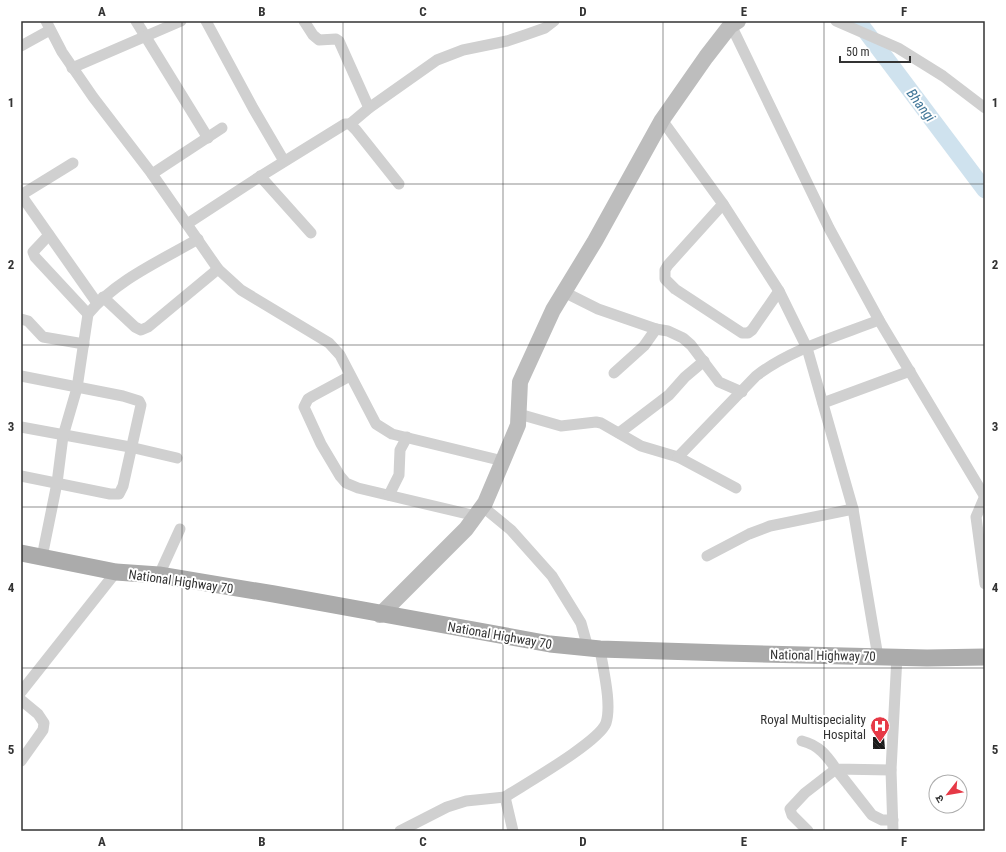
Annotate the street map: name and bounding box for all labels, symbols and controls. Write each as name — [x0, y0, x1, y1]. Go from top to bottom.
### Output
text: A — [98, 4, 106, 19]
text: B — [258, 4, 266, 19]
text: C — [419, 4, 427, 19]
text: D — [579, 4, 587, 19]
text: E — [741, 4, 748, 19]
text: F — [901, 4, 907, 19]
scale bar — [840, 38, 910, 64]
text: 50 m — [846, 45, 870, 59]
water label: Bhangi — [904, 85, 939, 125]
text: 1 — [8, 95, 14, 110]
text: 1 — [992, 95, 998, 110]
text: 2 — [8, 257, 15, 272]
text: 2 — [992, 257, 999, 272]
text: 3 — [8, 419, 14, 434]
text: 3 — [992, 419, 998, 434]
street label: National Highway 70 — [128, 567, 234, 596]
text: 4 — [8, 580, 15, 595]
text: 4 — [992, 580, 999, 595]
street label: National Highway 70 — [447, 619, 553, 652]
street label: National Highway 70 — [770, 647, 876, 664]
place label: Royal Multispeciality Hospital — [760, 712, 867, 742]
hospital icon: Royal Multispeciality Hospital — [869, 715, 891, 743]
text: 5 — [8, 742, 15, 757]
text: 5 — [992, 742, 999, 757]
north arrow — [928, 774, 968, 814]
text: उ — [932, 792, 947, 805]
text: A — [98, 834, 106, 849]
text: B — [258, 834, 266, 849]
text: C — [419, 834, 427, 849]
text: D — [579, 834, 587, 849]
text: E — [741, 834, 748, 849]
text: F — [901, 834, 907, 849]

